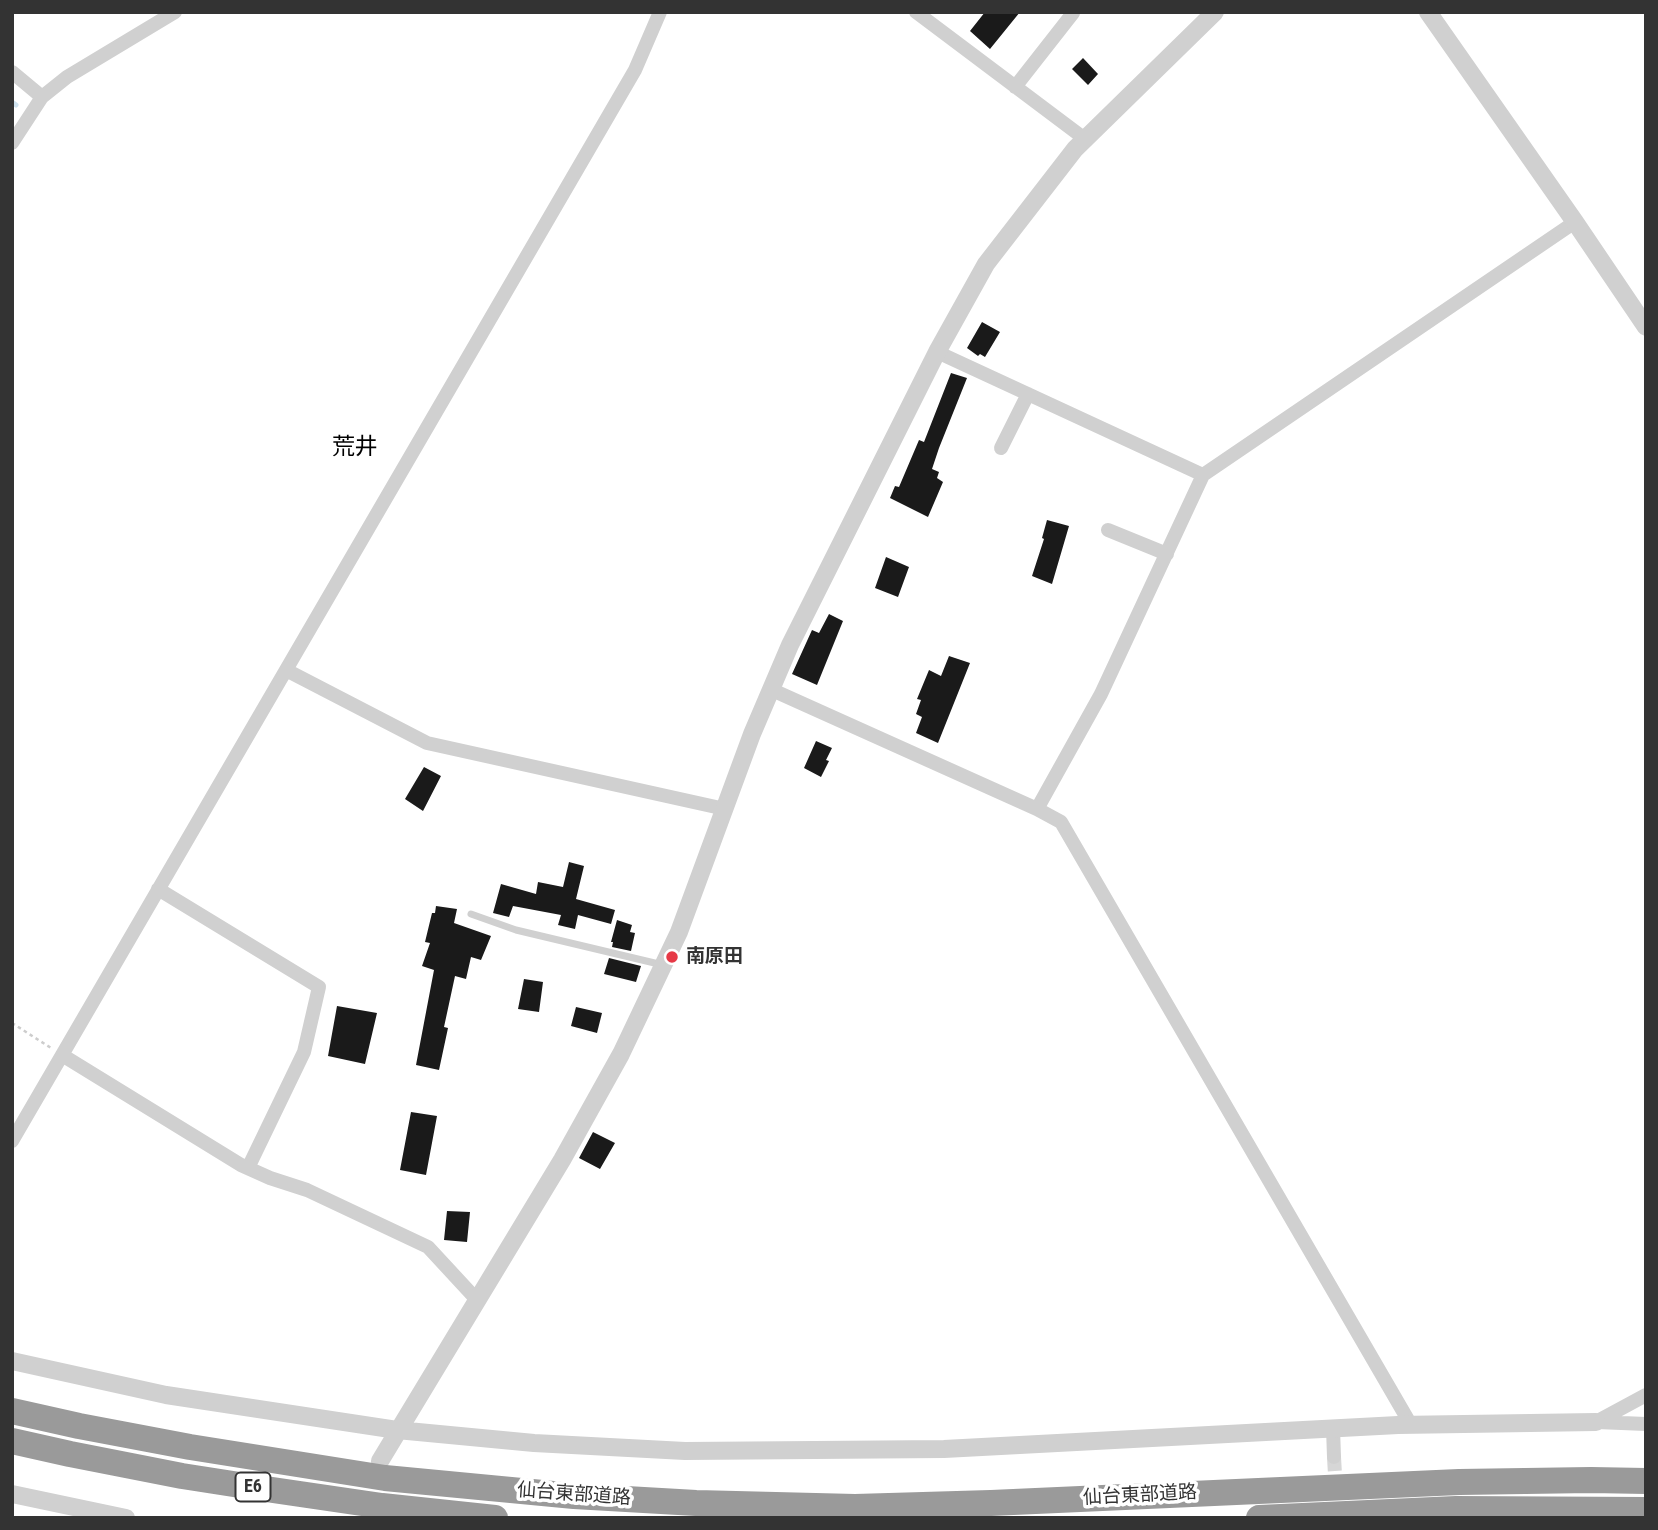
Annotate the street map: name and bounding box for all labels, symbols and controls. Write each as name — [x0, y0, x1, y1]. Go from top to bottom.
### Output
district label: 荒井 — [332, 434, 378, 462]
place label: 南原田 — [686, 946, 743, 968]
marker: 南原田 — [664, 949, 680, 965]
road number: E6 — [236, 1472, 270, 1502]
street label: 仙台東部道路 — [516, 1480, 632, 1510]
street label: 仙台東部道路 — [1082, 1482, 1198, 1510]

